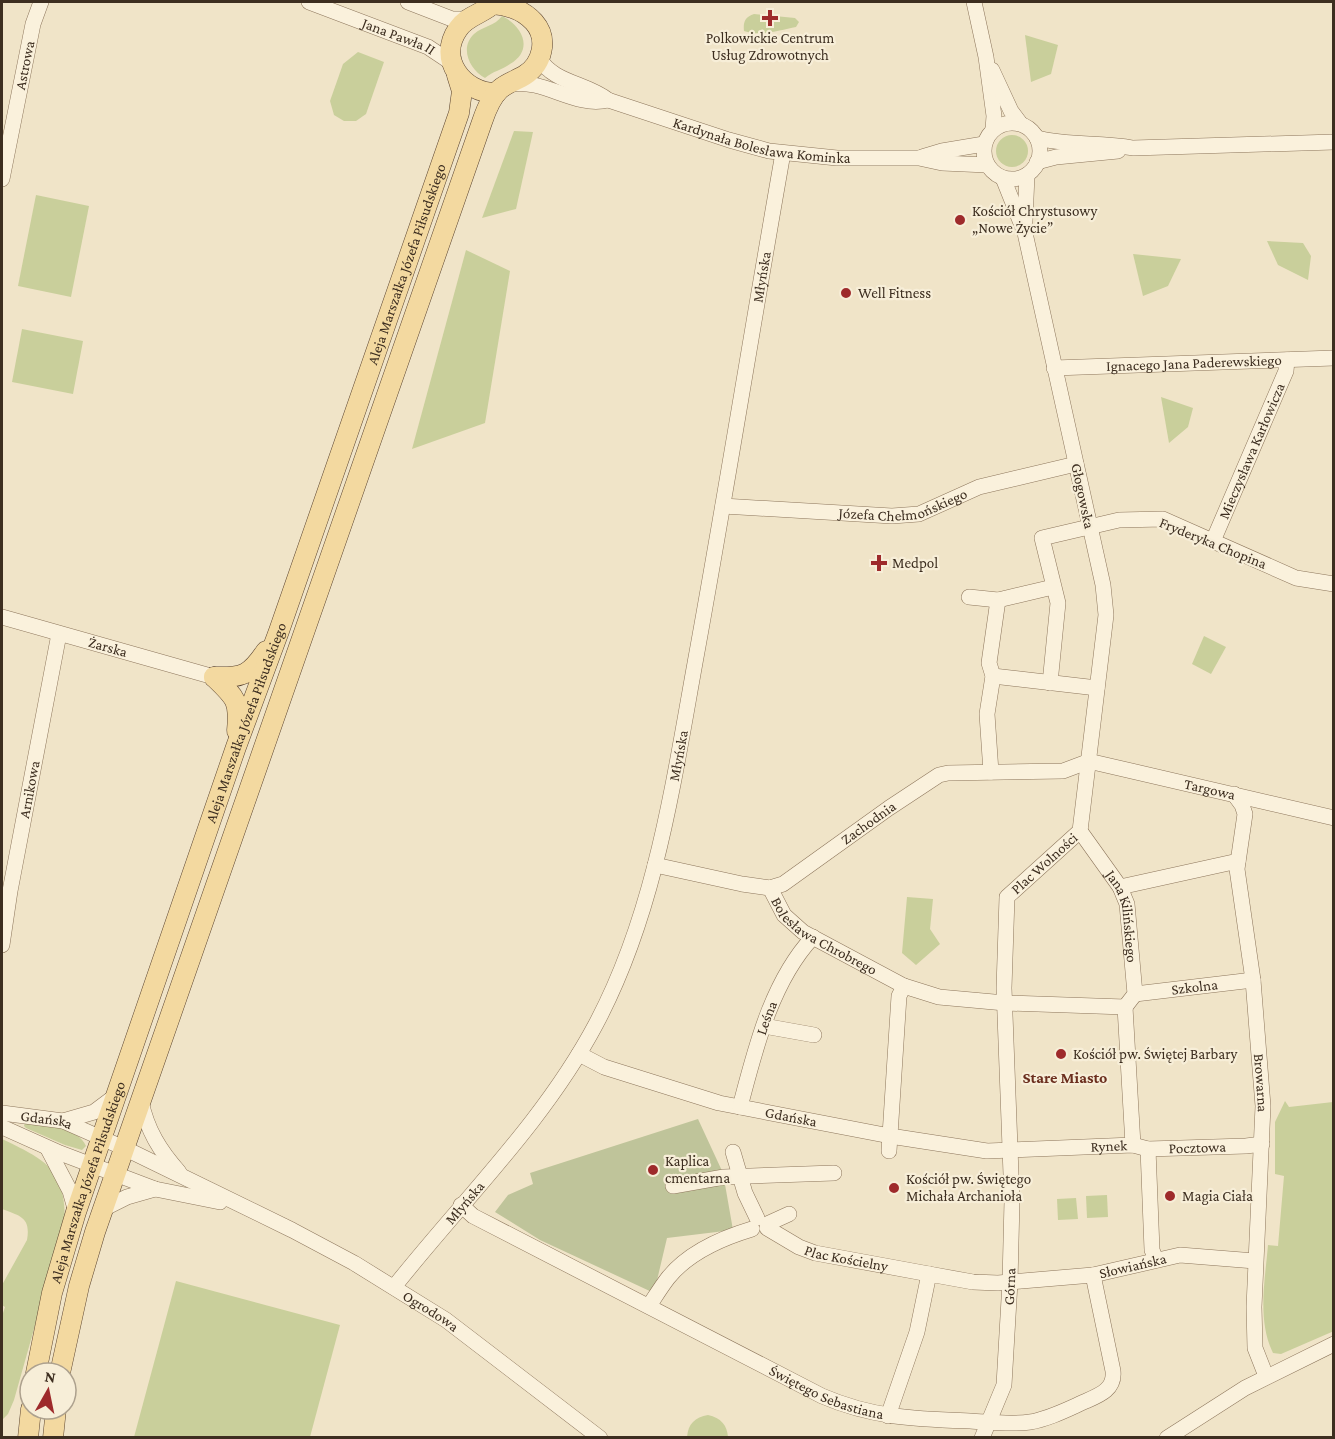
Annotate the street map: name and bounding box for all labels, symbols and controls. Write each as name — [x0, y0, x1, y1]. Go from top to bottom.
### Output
marker: Polkowickie Centrum Usług Zdrowotnych — [761, 9, 779, 27]
street label: Jana Pawła II — [358, 14, 439, 58]
place label: Polkowickie Centrum Usług Zdrowotnych — [706, 30, 834, 64]
street label: Astrowa — [12, 39, 37, 91]
street label: Kardynała Bolesława Kominka — [671, 114, 851, 166]
street label: Aleja Marszałka Józefa Piłsudskiego — [364, 161, 449, 367]
place label: Kościół Chrystusowy „Nowe Życie” — [972, 203, 1097, 237]
marker: Kościół Chrystusowy „Nowe Życie” — [953, 213, 967, 227]
street label: Młyńska — [749, 250, 774, 304]
place label: Well Fitness — [858, 285, 931, 301]
marker: Well Fitness — [839, 286, 853, 300]
street label: Ignacego Jana Paderewskiego — [1106, 352, 1282, 375]
street label: Mieczysława Karłowicza — [1215, 381, 1288, 521]
street label: Głogowska — [1067, 462, 1098, 530]
street label: Józefa Chełmońskiego — [836, 485, 970, 524]
street label: Fryderyka Chopina — [1157, 514, 1269, 573]
marker: Medpol — [870, 554, 888, 572]
place label: Medpol — [892, 555, 938, 572]
street label: Aleja Marszałka Józefa Piłsudskiego — [203, 621, 289, 825]
street label: Żarska — [86, 634, 129, 660]
street label: Młyńska — [666, 729, 691, 783]
street label: Arnikowa — [16, 759, 43, 820]
street label: Targowa — [1183, 775, 1237, 803]
street label: Zachodnia — [838, 798, 899, 848]
street label: Plac Wolności — [1008, 829, 1081, 897]
street label: Jana Kilińskiego — [1101, 865, 1140, 963]
street label: Bolesława Chrobrego — [768, 895, 880, 978]
street label: Szkolna — [1170, 976, 1219, 998]
street label: Leśna — [753, 998, 780, 1037]
place label: Kościół pw. Świętej Barbary — [1073, 1046, 1238, 1063]
marker: Kościół pw. Świętej Barbary — [1054, 1047, 1068, 1061]
street label: Browarna — [1251, 1053, 1271, 1113]
district label: Stare Miasto — [1023, 1069, 1107, 1086]
street label: Aleja Marszałka Józefa Piłsudskiego — [47, 1079, 128, 1285]
street label: Gdańska — [764, 1104, 818, 1130]
street label: Gdańska — [20, 1108, 75, 1132]
street label: Rynek — [1090, 1137, 1128, 1155]
street label: Pocztowa — [1168, 1139, 1226, 1156]
place label: Kaplica cmentarna — [665, 1153, 730, 1186]
marker: Kaplica cmentarna — [646, 1163, 660, 1177]
place label: Kościół pw. Świętego Michała Archanioła — [906, 1171, 1031, 1204]
street label: Młyńska — [442, 1178, 488, 1227]
marker: Kościół pw. Świętego Michała Archanioła — [887, 1181, 901, 1195]
place label: Magia Ciała — [1182, 1188, 1253, 1205]
marker: Magia Ciała — [1163, 1189, 1177, 1203]
street label: Plac Kościelny — [802, 1242, 889, 1275]
street label: Słowiańska — [1098, 1250, 1168, 1281]
street label: Górna — [1001, 1268, 1018, 1306]
street label: Ogrodowa — [400, 1287, 462, 1335]
north arrow — [18, 1361, 78, 1421]
street label: Świętego Sebastiana — [767, 1362, 885, 1422]
text: N — [44, 1367, 57, 1386]

